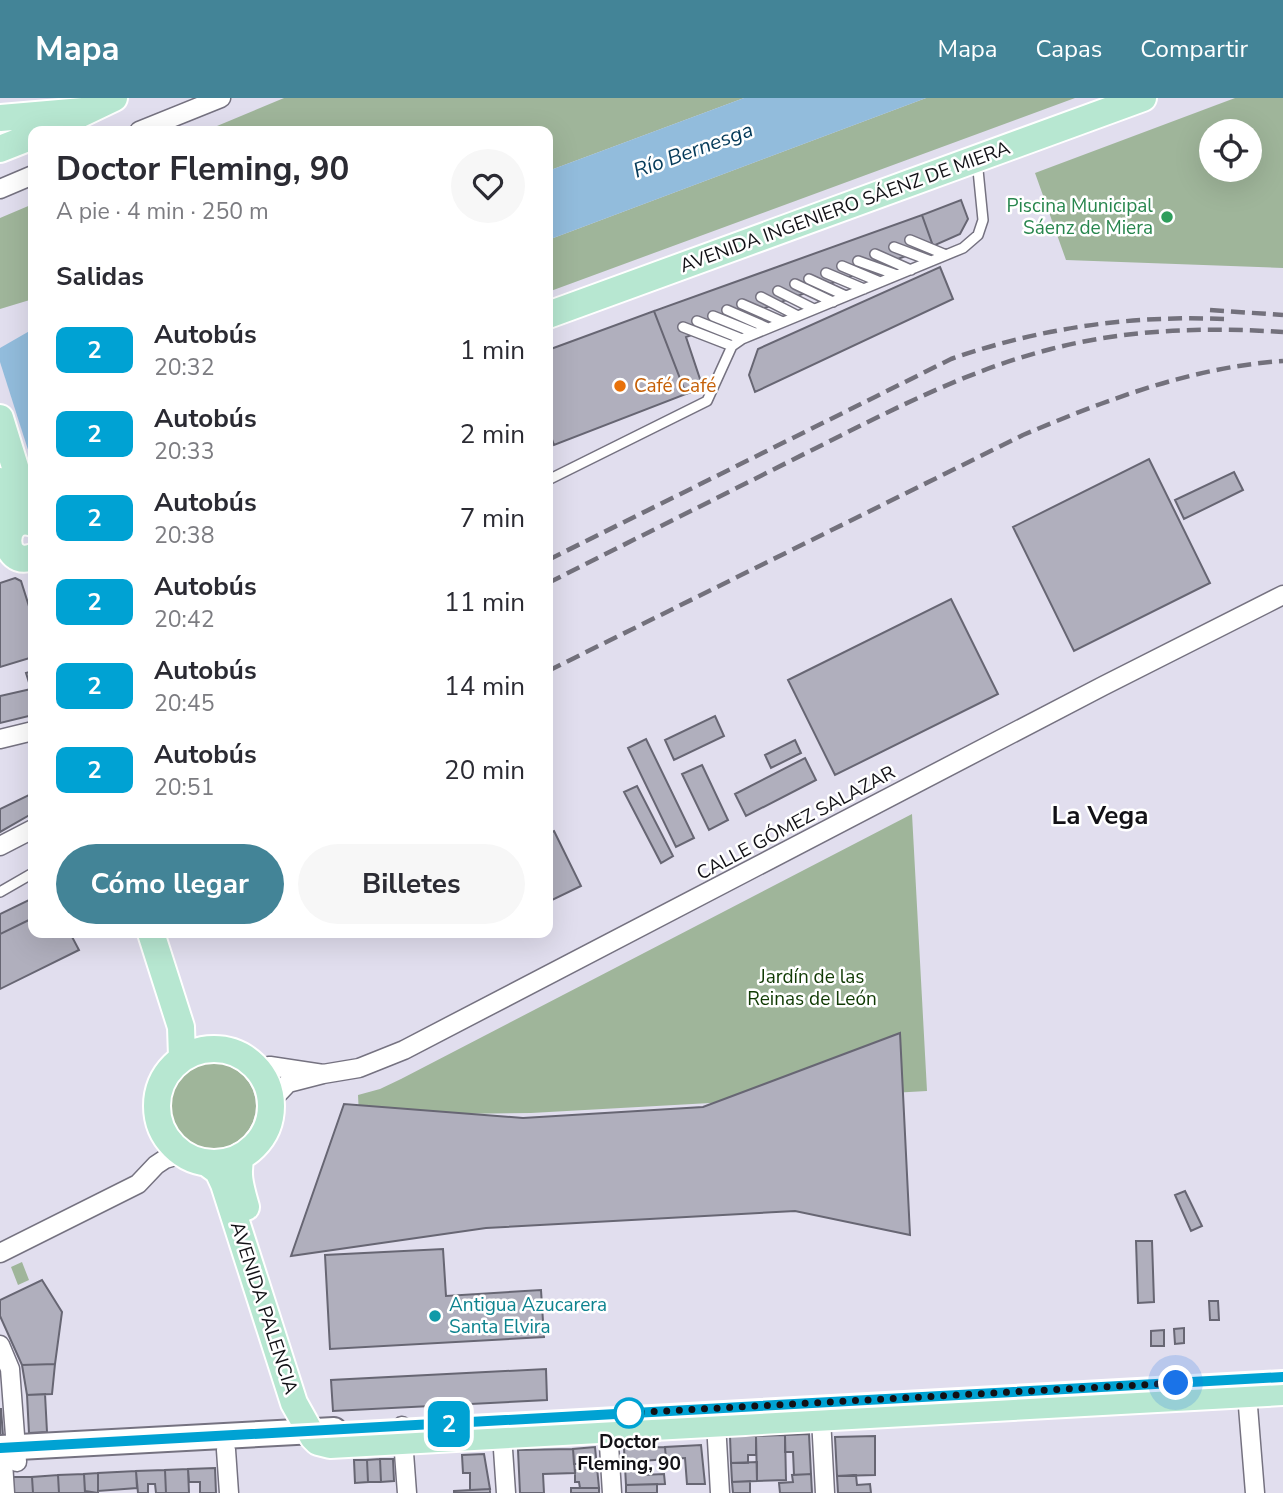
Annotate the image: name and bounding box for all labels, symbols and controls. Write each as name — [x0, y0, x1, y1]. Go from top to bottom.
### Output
text: Mapa — [35, 27, 120, 72]
text: Mapa — [938, 33, 998, 65]
text: Capas — [1036, 33, 1102, 65]
text: Compartir — [1140, 33, 1248, 65]
water label: Río Bernesga — [629, 115, 757, 185]
map controls — [1199, 119, 1262, 182]
button: locate — [1199, 119, 1262, 182]
street label: AVENIDA INGENIERO SÁENZ DE MIERA — [676, 135, 1014, 279]
text: Doctor Fleming, 90 — [56, 147, 349, 192]
button: heart — [451, 149, 525, 223]
place label: Piscina Municipal Sáenz de Miera — [1006, 193, 1153, 241]
text: A pie · 4 min · 250 m — [56, 196, 269, 227]
marker: Piscina Municipal Sáenz de Miera — [1159, 209, 1175, 225]
text: Salidas — [56, 259, 144, 294]
text: Autobús — [154, 317, 257, 352]
text: 1 min — [460, 333, 525, 368]
text: 2 — [87, 334, 102, 366]
text: 20:32 — [154, 352, 214, 383]
place label: Café Café — [634, 373, 716, 399]
marker: Café Café — [612, 378, 628, 394]
text: Autobús — [154, 401, 257, 436]
text: 2 min — [460, 417, 525, 452]
text: 2 — [87, 418, 102, 450]
text: 20:33 — [154, 436, 214, 467]
text: Autobús — [154, 485, 257, 520]
text: 7 min — [460, 501, 525, 536]
text: 2 — [87, 502, 102, 534]
text: 20:38 — [154, 520, 214, 551]
text: Autobús — [154, 569, 257, 604]
text: 11 min — [444, 585, 525, 620]
text: 2 — [87, 586, 102, 618]
text: 20:42 — [154, 604, 214, 635]
text: Autobús — [154, 653, 257, 688]
text: 14 min — [444, 669, 525, 704]
text: 2 — [87, 670, 102, 702]
text: 20:45 — [154, 688, 214, 719]
text: Autobús — [154, 737, 257, 772]
text: 20 min — [444, 753, 525, 788]
text: 2 — [87, 754, 102, 786]
street label: CALLE GÓMEZ SALAZAR — [692, 759, 900, 886]
text: 20:51 — [154, 772, 214, 803]
district label: La Vega — [1052, 798, 1148, 833]
button: Cómo llegar — [56, 844, 284, 924]
button: Billetes — [298, 844, 525, 924]
park label: Jardín de las Reinas de León — [747, 964, 877, 1012]
street label: AVENIDA PALENCIA — [224, 1218, 304, 1398]
place label: Antigua Azucarera Santa Elvira — [449, 1292, 607, 1340]
marker: Antigua Azucarera Santa Elvira — [427, 1308, 443, 1324]
your location — [1158, 1365, 1193, 1400]
marker: Doctor Fleming, 90 — [614, 1398, 644, 1428]
line badge: 2 — [426, 1401, 472, 1447]
text: 2 — [442, 1408, 456, 1440]
place label: Doctor Fleming, 90 — [577, 1429, 681, 1477]

